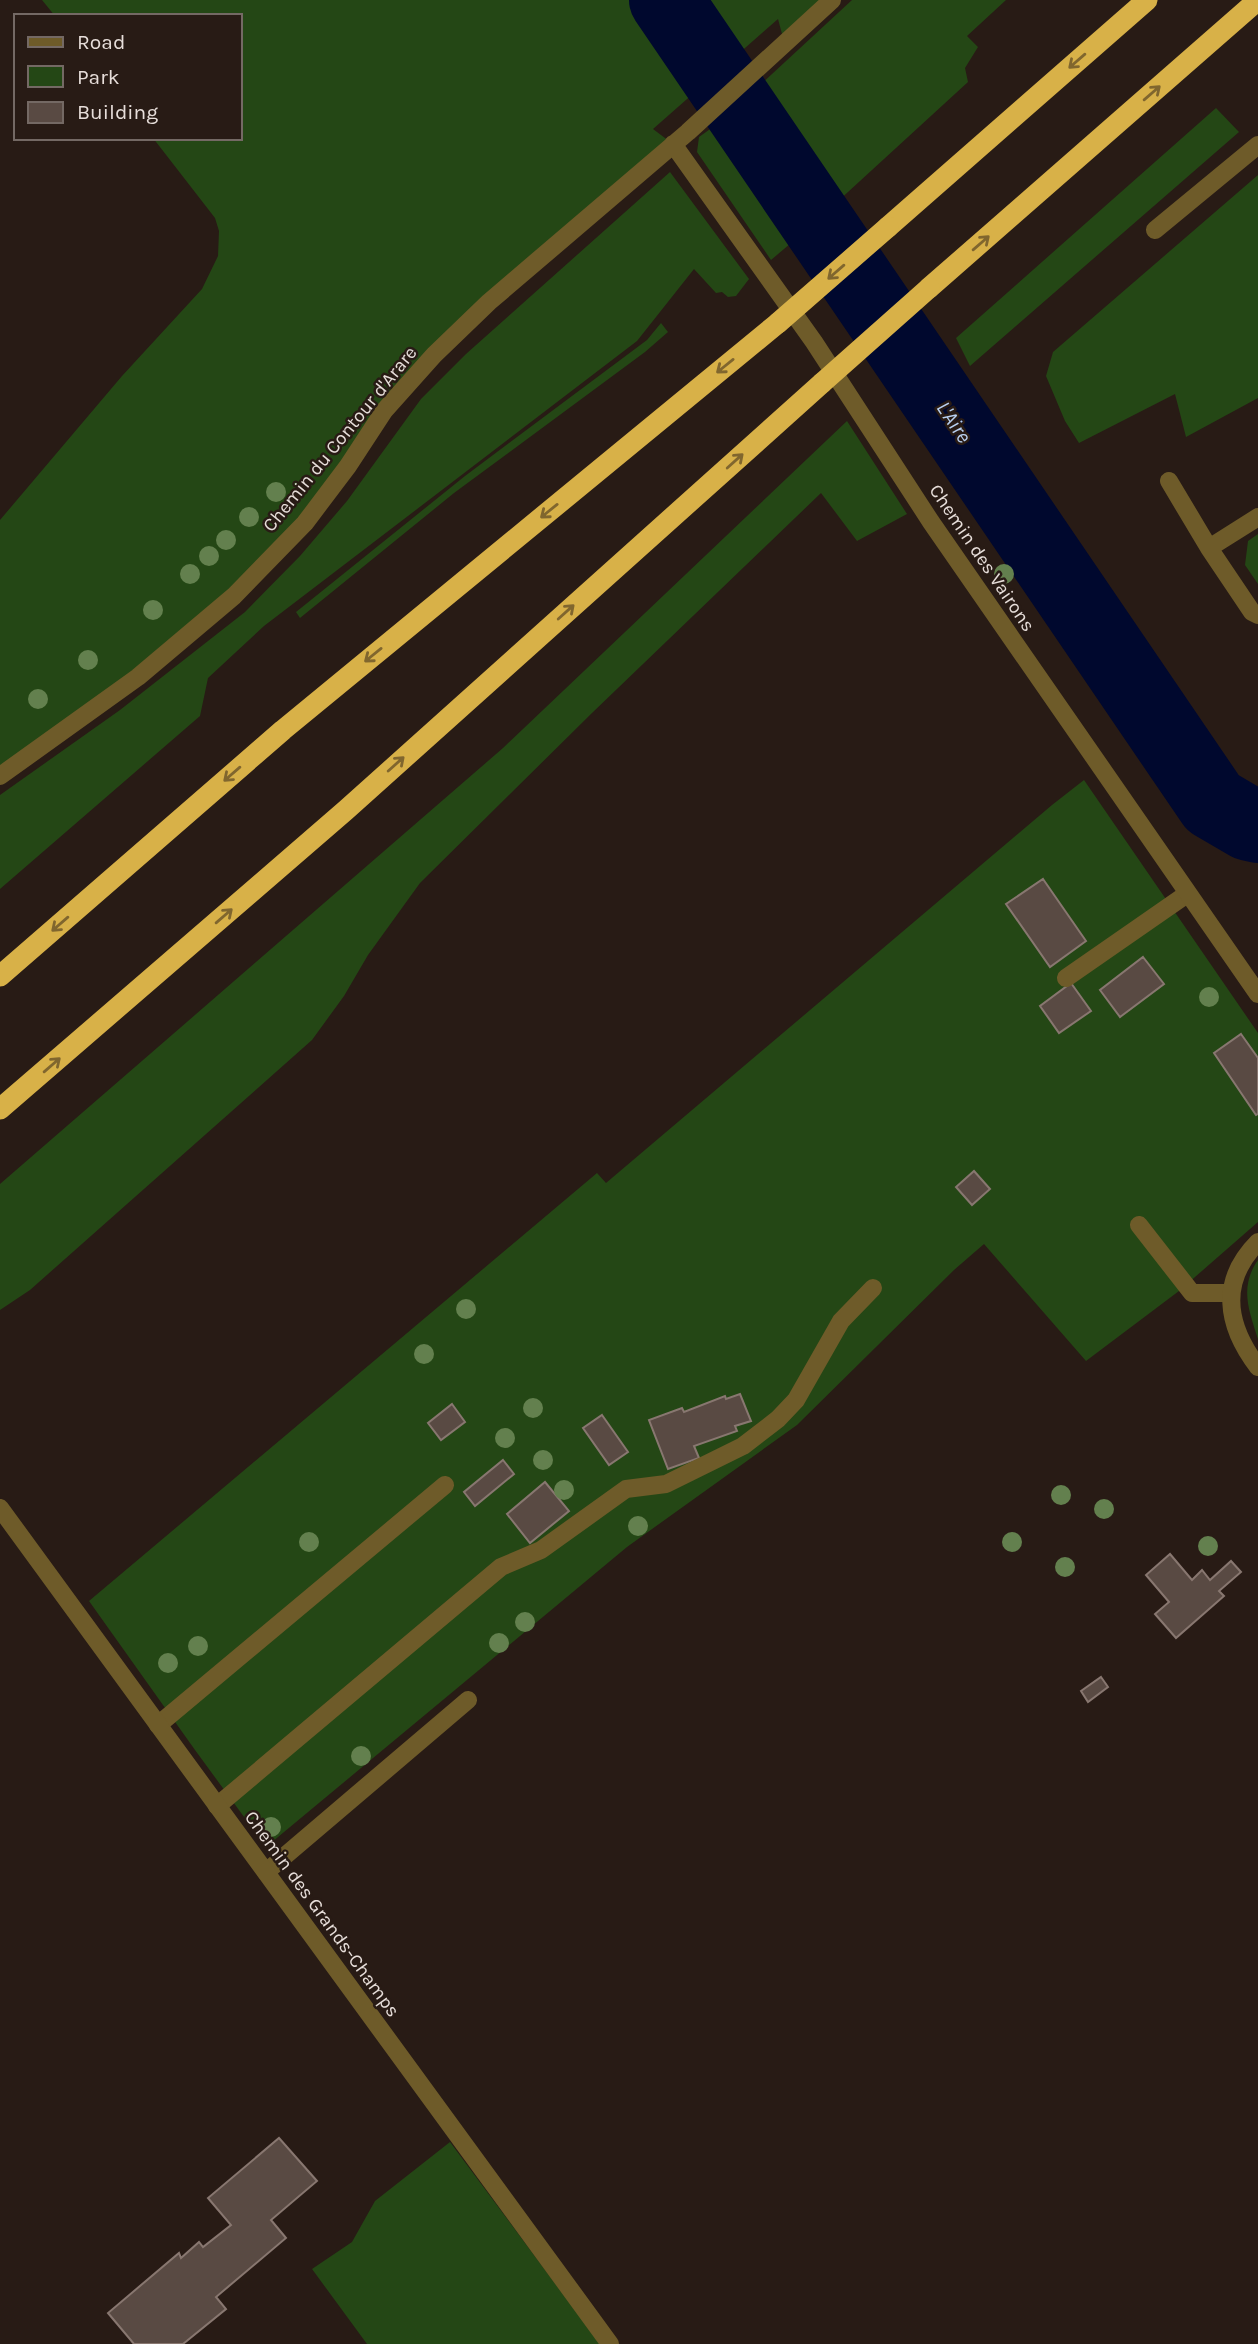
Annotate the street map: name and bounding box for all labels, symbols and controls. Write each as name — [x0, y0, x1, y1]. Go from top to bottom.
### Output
legend — [14, 14, 242, 140]
text: Road — [77, 30, 125, 54]
one-way arrow — [1069, 53, 1087, 69]
text: Park — [77, 65, 120, 89]
one-way arrow — [1143, 85, 1161, 101]
text: Building — [77, 100, 158, 124]
one-way arrow — [972, 235, 990, 251]
one-way arrow — [828, 263, 846, 279]
street label: Chemin du Contour d'Arare — [258, 342, 422, 536]
one-way arrow — [716, 358, 734, 374]
water label: L'Aire — [932, 397, 977, 448]
one-way arrow — [726, 452, 743, 469]
street label: Chemin des Vairons — [925, 480, 1039, 636]
one-way arrow — [541, 503, 559, 519]
one-way arrow — [557, 604, 574, 621]
one-way arrow — [365, 647, 383, 663]
one-way arrow — [387, 757, 405, 773]
one-way arrow — [223, 766, 241, 782]
one-way arrow — [214, 908, 232, 924]
one-way arrow — [51, 916, 69, 932]
one-way arrow — [42, 1057, 60, 1073]
street label: Chemin des Grands-Champs — [240, 1807, 404, 2021]

